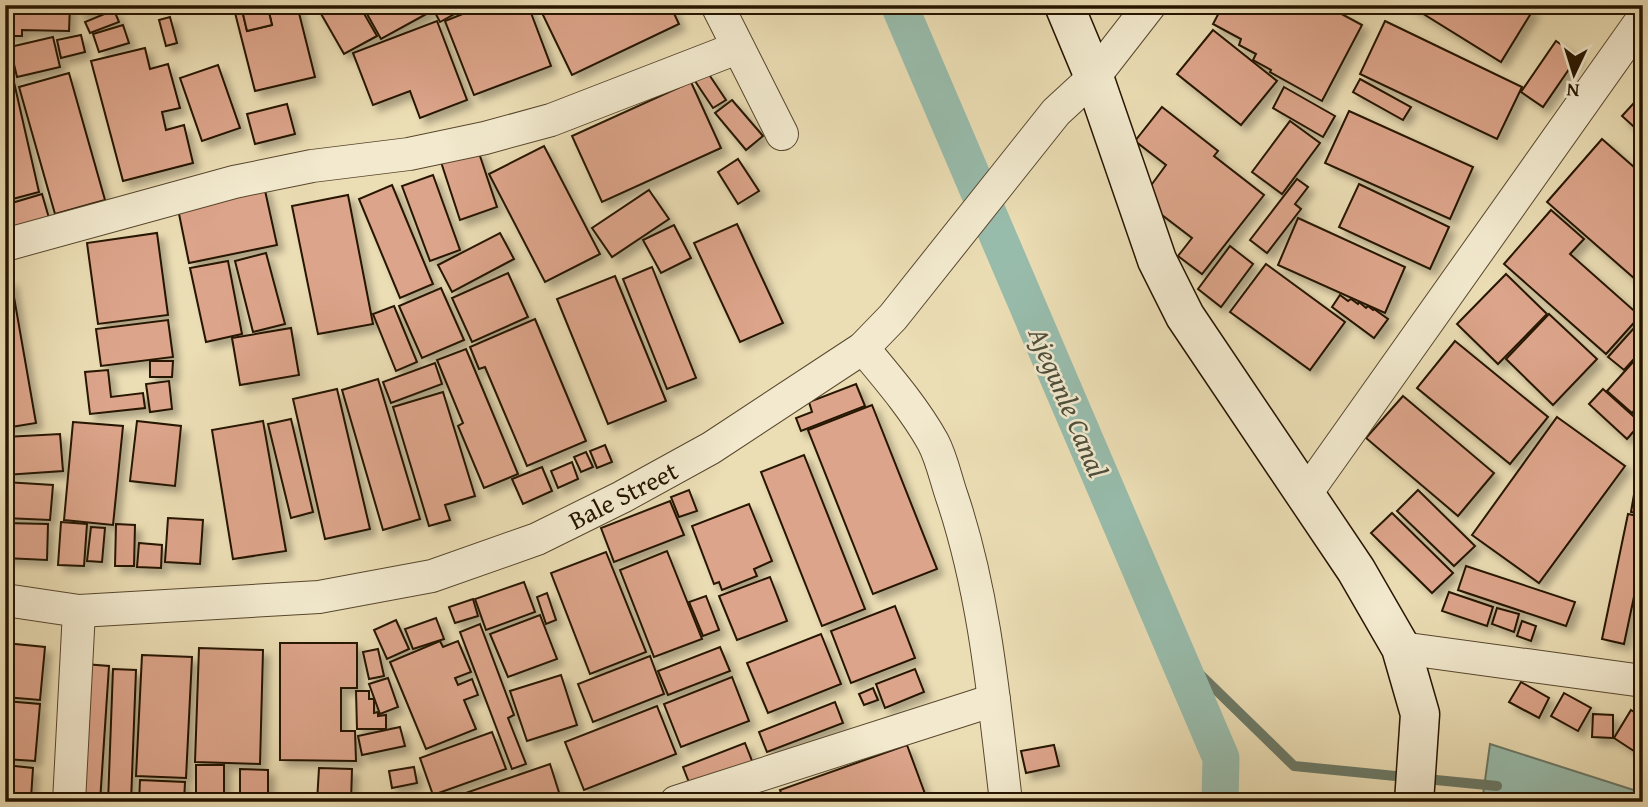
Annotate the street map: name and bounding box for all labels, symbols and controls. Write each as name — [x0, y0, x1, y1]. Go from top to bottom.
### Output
north arrow — [1540, 38, 1610, 108]
text: N — [1565, 77, 1580, 105]
water label: Ajegunle Canal — [1019, 319, 1119, 484]
street label: Bale Street — [562, 451, 684, 539]

